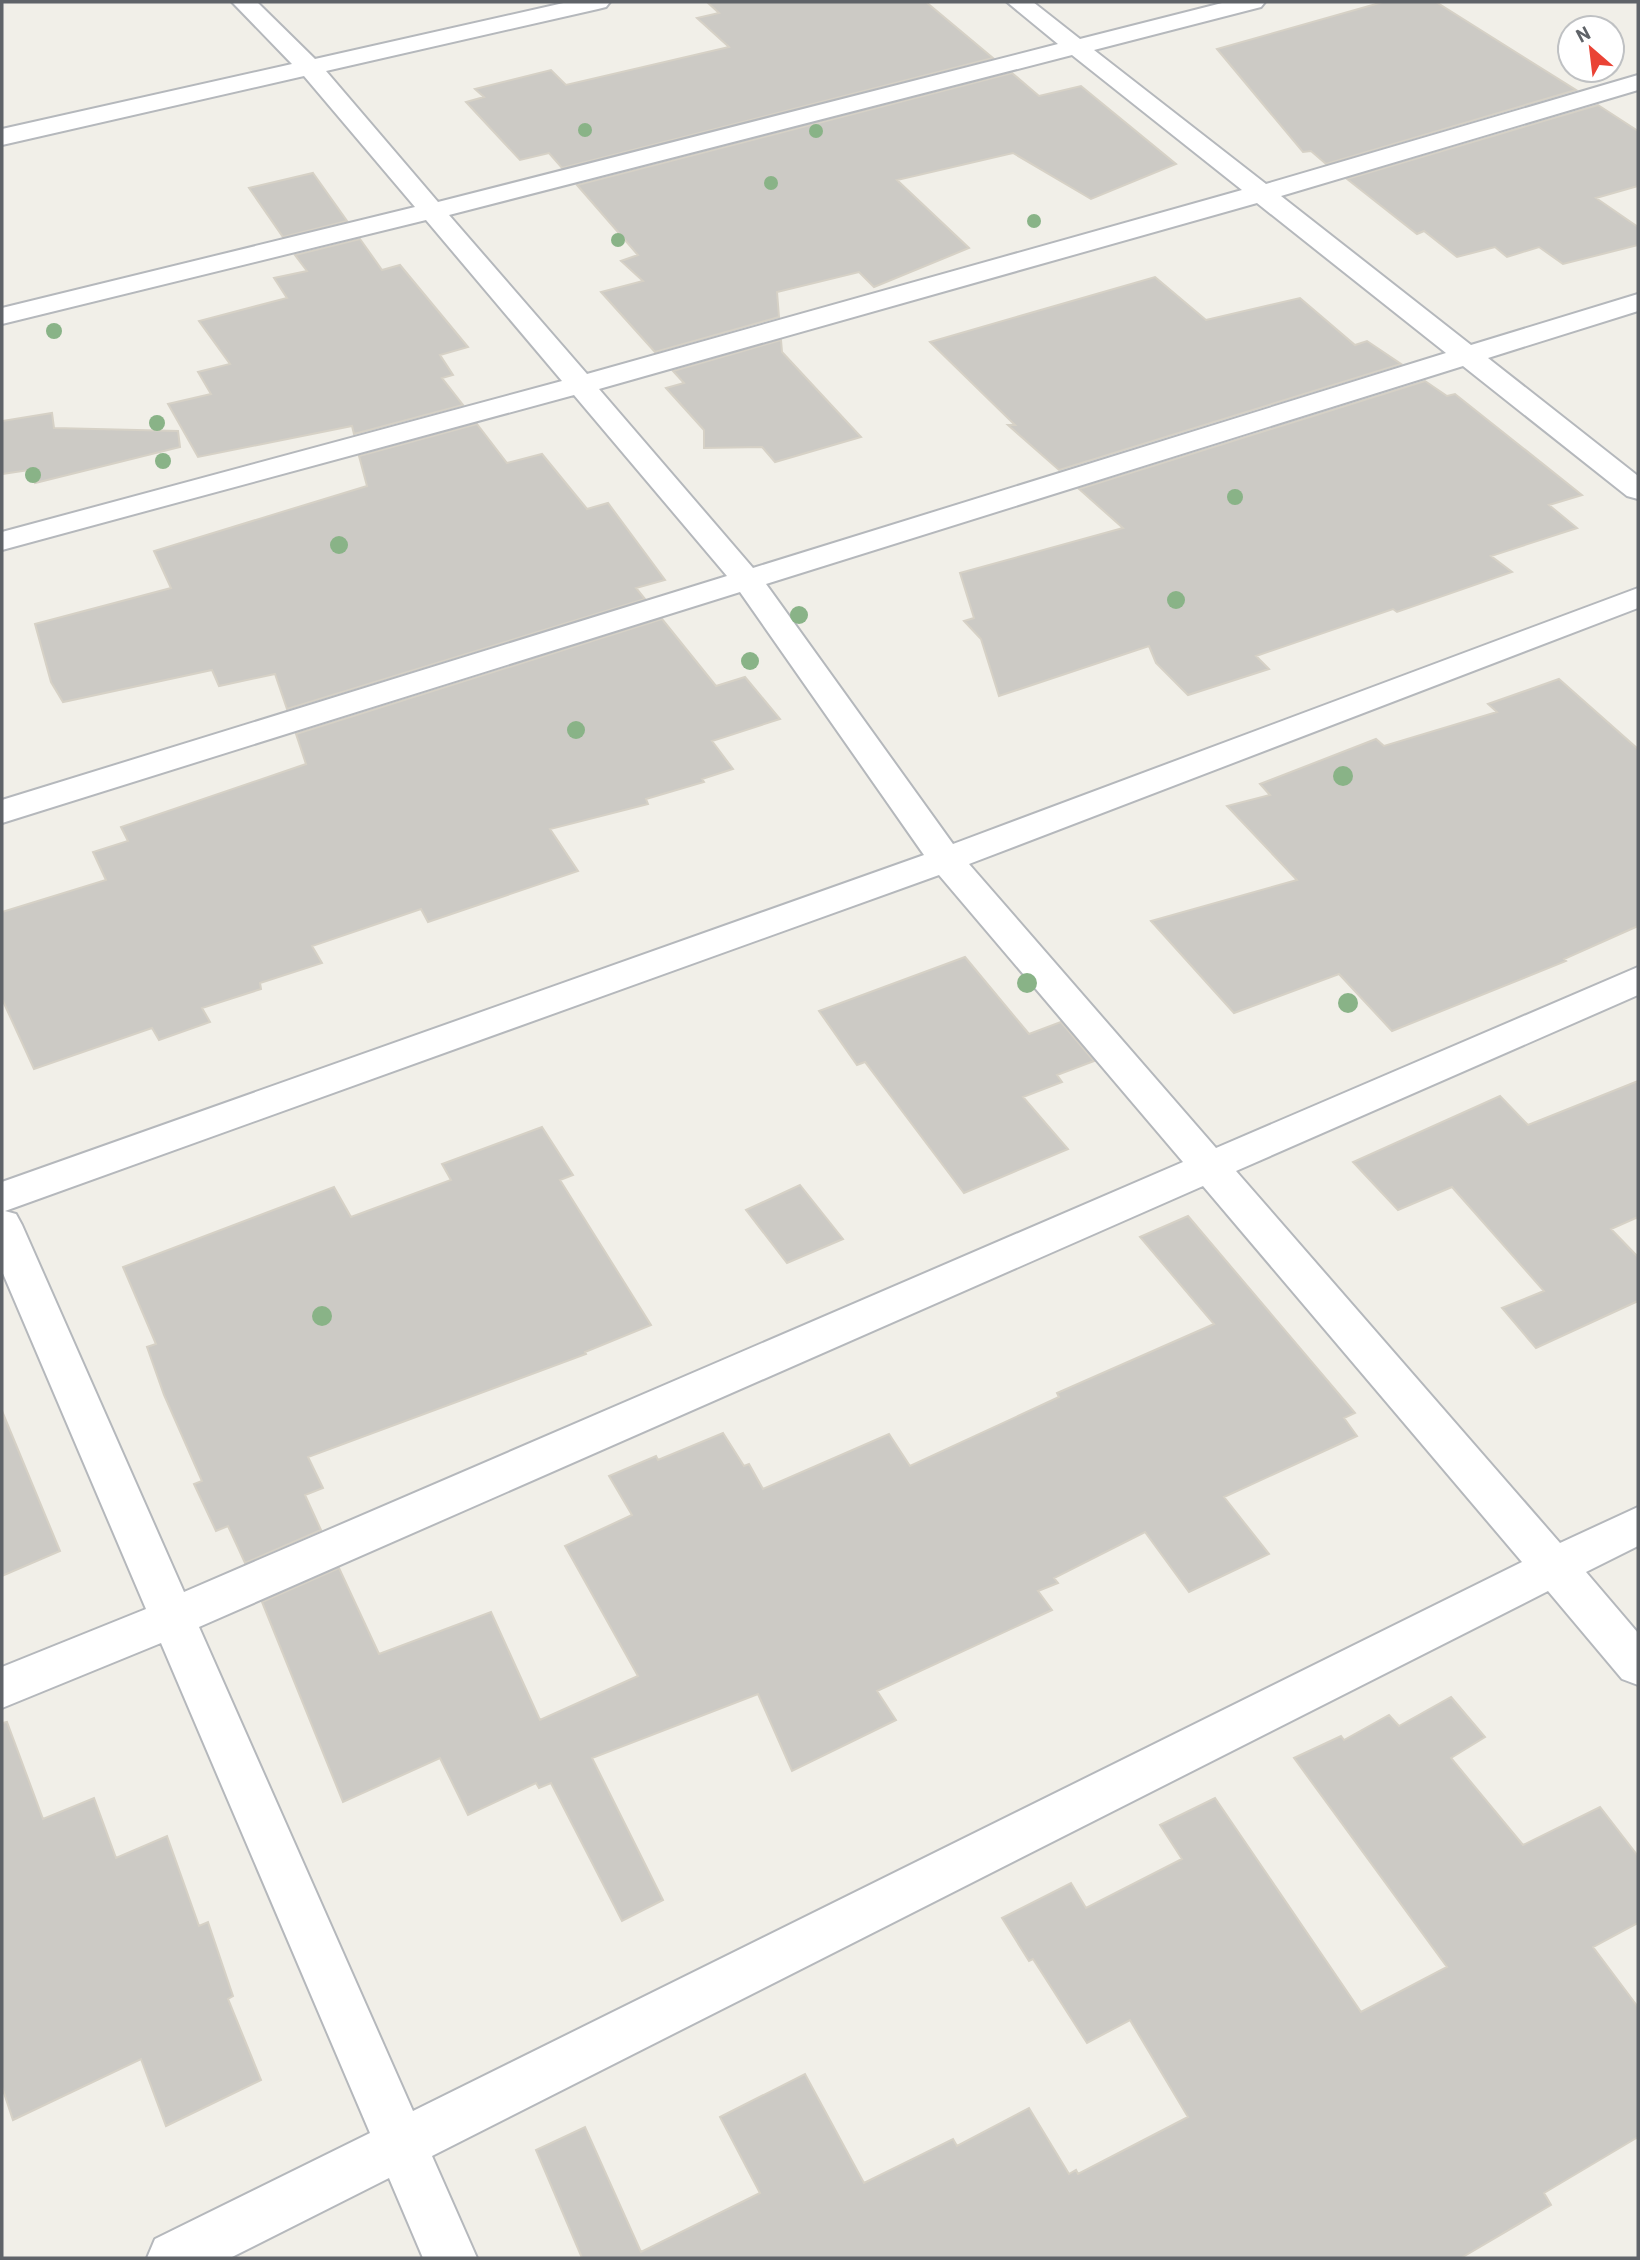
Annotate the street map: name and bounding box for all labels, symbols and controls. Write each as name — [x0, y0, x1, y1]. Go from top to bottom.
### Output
north arrow — [1556, 14, 1626, 84]
text: N — [1572, 20, 1594, 47]

